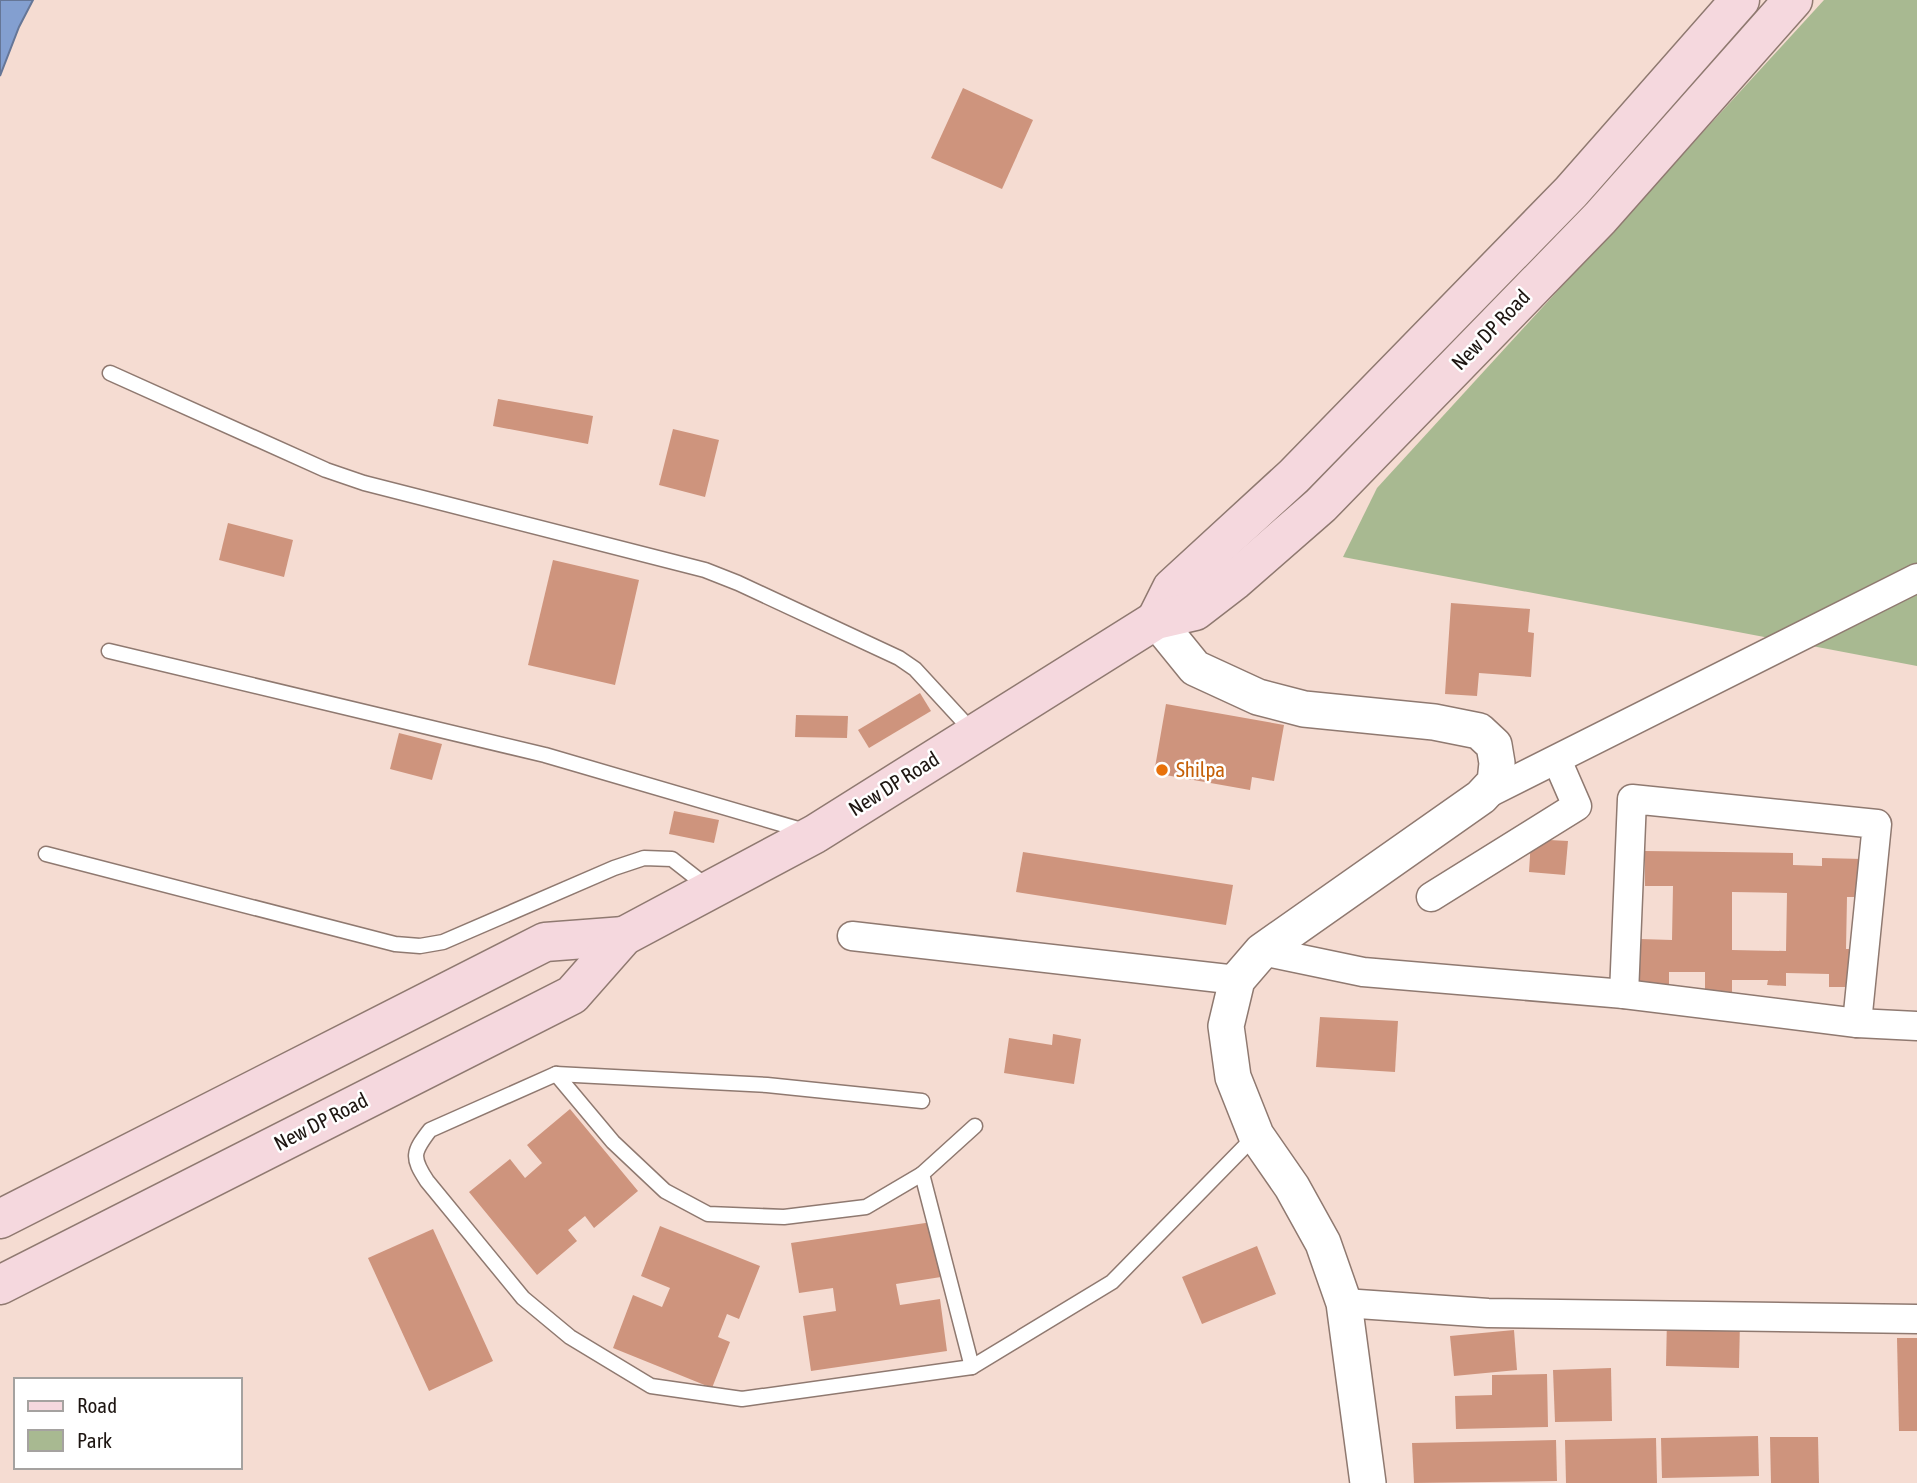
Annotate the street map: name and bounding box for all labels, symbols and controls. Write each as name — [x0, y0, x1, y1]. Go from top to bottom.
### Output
street label: New DP Road — [1446, 284, 1534, 374]
street label: New DP Road — [844, 746, 943, 820]
place label: Shilpa — [1176, 757, 1225, 781]
marker: Shilpa — [1154, 762, 1170, 778]
street label: New DP Road — [270, 1087, 372, 1155]
legend — [14, 1378, 242, 1469]
text: Road — [77, 1393, 117, 1417]
text: Park — [77, 1428, 112, 1452]

